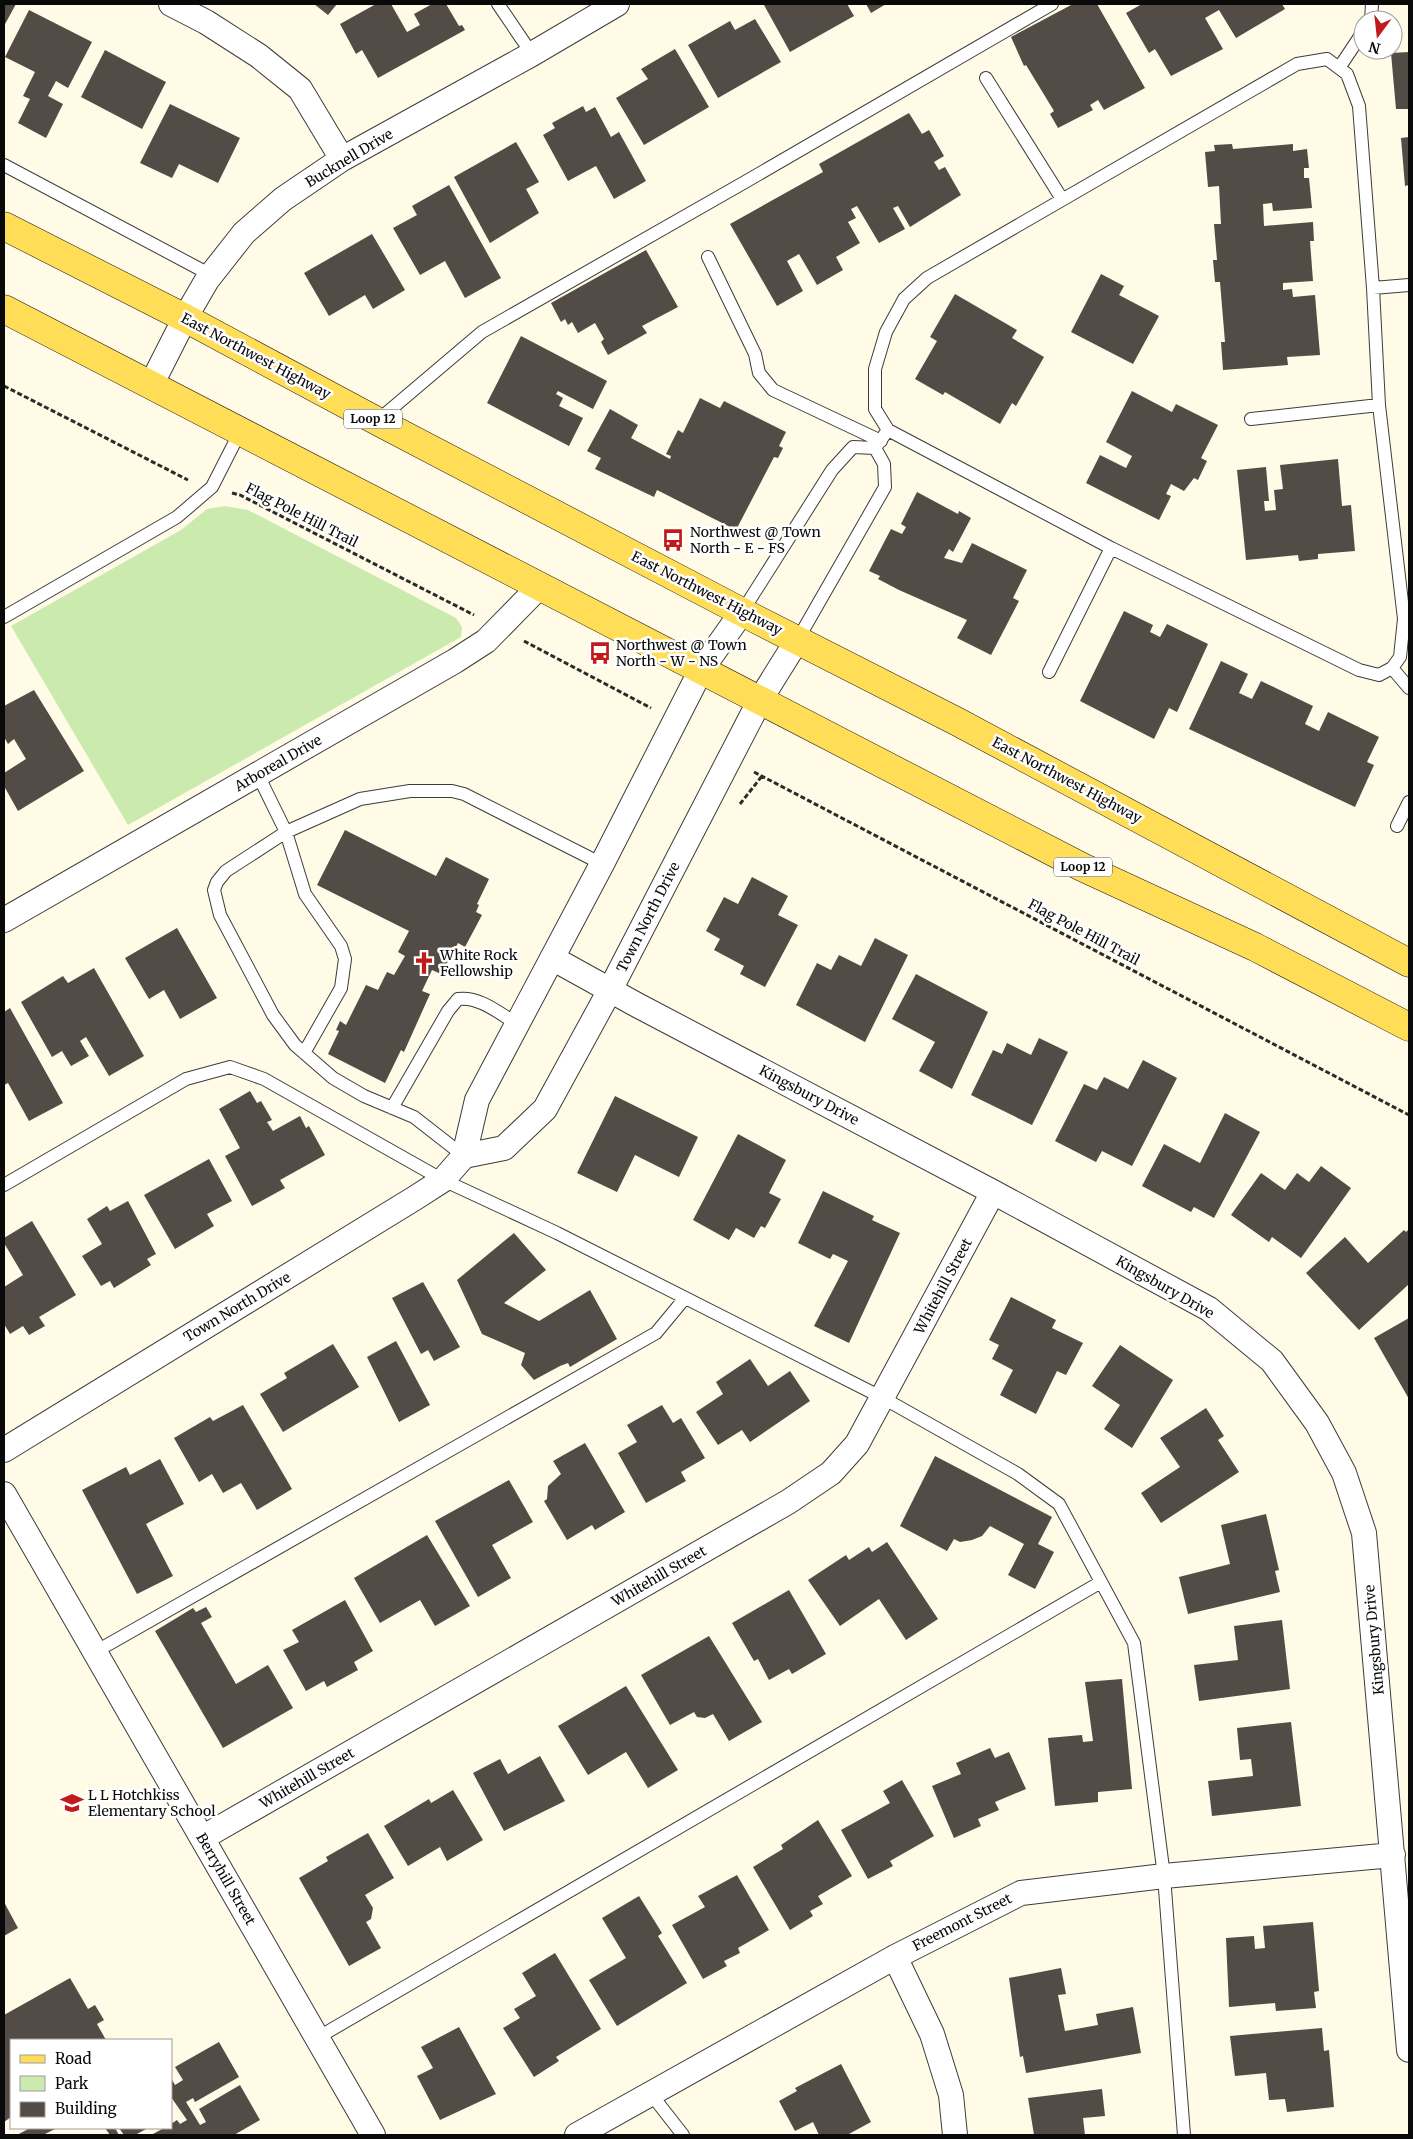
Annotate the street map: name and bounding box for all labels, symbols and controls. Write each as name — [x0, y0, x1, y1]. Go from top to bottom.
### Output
north arrow — [1353, 10, 1403, 60]
text: N — [1367, 37, 1382, 58]
street label: Bucknell Drive — [302, 125, 396, 191]
street label: East Northwest Highway — [178, 309, 335, 404]
road number: Loop 12 — [344, 409, 402, 428]
street label: Flag Pole Hill Trail — [243, 479, 362, 551]
place label: Northwest @ Town North - E - FS — [690, 523, 821, 557]
bus stop icon: Northwest @ Town North - E - FS — [660, 527, 686, 553]
street label: East Northwest Highway — [629, 547, 786, 639]
place label: Northwest @ Town North - W - NS — [616, 636, 747, 670]
bus stop icon: Northwest @ Town North - W - NS — [587, 640, 613, 666]
street label: Arboreal Drive — [230, 731, 325, 796]
street label: East Northwest Highway — [989, 733, 1146, 828]
road number: Loop 12 — [1054, 858, 1112, 876]
street label: Town North Drive — [612, 859, 684, 975]
street label: Flag Pole Hill Trail — [1025, 895, 1143, 969]
place label: White Rock Fellowship — [439, 946, 518, 980]
church icon: White Rock Fellowship — [411, 950, 437, 976]
street label: Kingsbury Drive — [756, 1061, 862, 1129]
street label: Whitehill Street — [910, 1235, 976, 1338]
street label: Kingsbury Drive — [1113, 1252, 1217, 1322]
street label: Town North Drive — [180, 1268, 294, 1346]
street label: Whitehill Street — [608, 1541, 710, 1611]
street label: Kingsbury Drive — [1360, 1584, 1388, 1696]
street label: Whitehill Street — [256, 1743, 358, 1813]
place label: L L Hotchkiss Elementary School — [88, 1786, 216, 1820]
school or university icon: L L Hotchkiss Elementary School — [59, 1790, 85, 1816]
street label: Berryhill Street — [192, 1830, 260, 1929]
street label: Freemont Street — [909, 1889, 1015, 1955]
legend — [10, 2039, 172, 2129]
text: Road — [55, 2049, 91, 2068]
text: Park — [55, 2074, 89, 2093]
text: Building — [55, 2099, 117, 2118]

